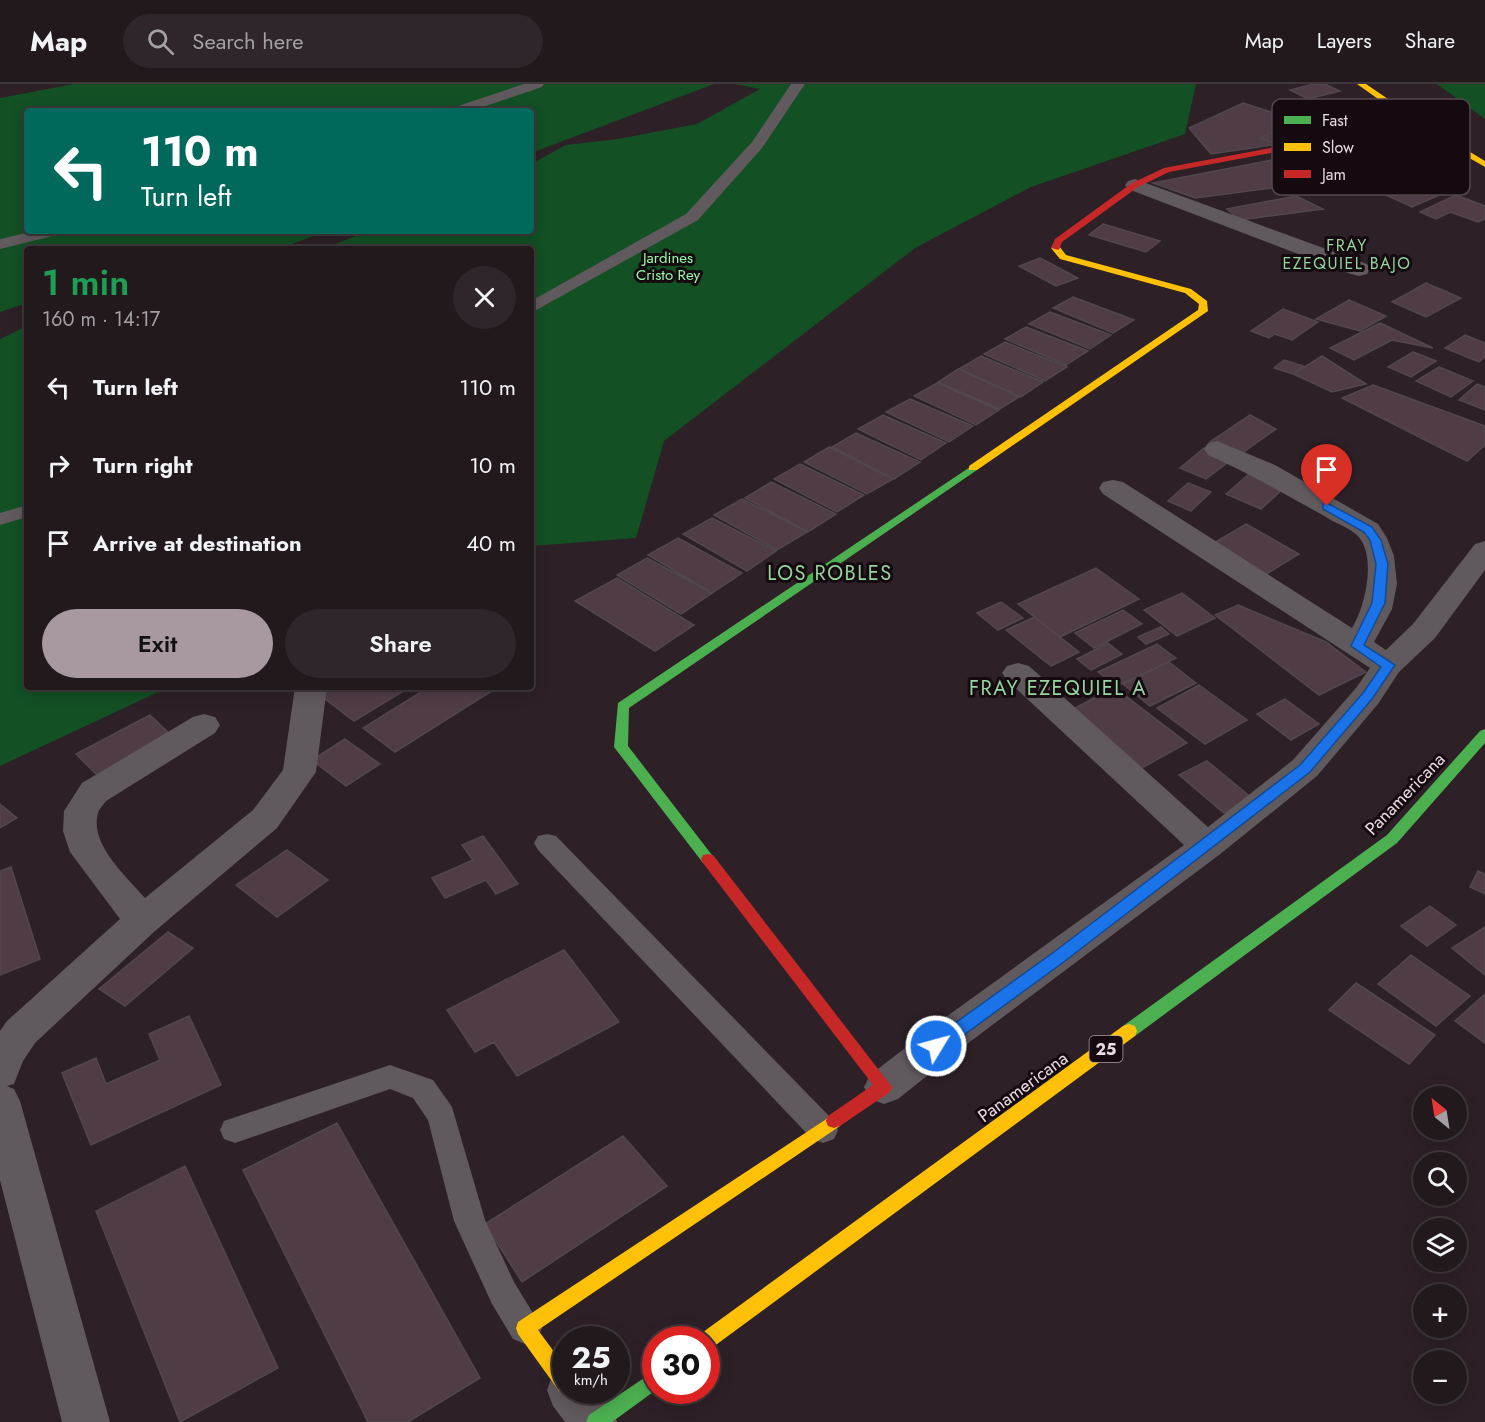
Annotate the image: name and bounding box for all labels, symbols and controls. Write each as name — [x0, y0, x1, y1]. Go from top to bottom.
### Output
search box — [123, 14, 543, 68]
text: Map — [30, 21, 87, 62]
icon: search — [144, 25, 177, 58]
text: Search here — [192, 25, 304, 57]
text: Map — [1245, 26, 1284, 56]
text: Layers — [1317, 26, 1372, 56]
text: Share — [1405, 26, 1455, 56]
legend — [1272, 99, 1470, 195]
text: Fast — [1322, 109, 1348, 132]
text: 110 m — [141, 121, 259, 182]
icon: left — [42, 132, 120, 210]
text: Slow — [1322, 136, 1354, 159]
text: Jam — [1320, 163, 1346, 186]
text: Turn left — [141, 177, 231, 216]
district label: FRAY EZEQUIEL BAJO — [1283, 234, 1411, 275]
park label: Jardines Cristo Rey — [636, 247, 700, 286]
text: 1 min — [42, 256, 129, 308]
button: close — [453, 266, 516, 329]
text: 160 m · 14:17 — [42, 305, 160, 334]
icon: left — [42, 371, 75, 404]
text: Turn left — [93, 371, 178, 403]
text: 110 m — [459, 371, 516, 403]
pin — [1301, 444, 1352, 506]
icon: right — [42, 449, 75, 482]
text: Turn right — [93, 449, 193, 481]
text: 10 m — [469, 449, 516, 481]
icon: arrive — [1310, 453, 1343, 486]
icon: arrive — [42, 527, 75, 560]
text: Arrive at destination — [93, 527, 302, 559]
text: 40 m — [466, 527, 516, 559]
district label: LOS ROBLES — [767, 559, 893, 588]
button: Exit — [42, 609, 273, 678]
button: Share — [285, 609, 516, 678]
district label: FRAY EZEQUIEL A — [969, 674, 1147, 703]
street label: Panamericana — [1359, 747, 1451, 841]
position arrow — [904, 1014, 968, 1078]
road number: 25 — [1090, 1036, 1122, 1062]
street label: Panamericana — [973, 1045, 1073, 1129]
north arrow — [1413, 1086, 1467, 1140]
map controls — [1413, 1086, 1467, 1404]
button: search — [1413, 1152, 1467, 1206]
button: layers — [1413, 1218, 1467, 1272]
button: + — [1413, 1284, 1467, 1338]
speed limit sign: 30 — [642, 1326, 720, 1404]
text: 25 — [571, 1336, 611, 1379]
button: − — [1413, 1350, 1467, 1404]
text: km/h — [574, 1369, 608, 1391]

